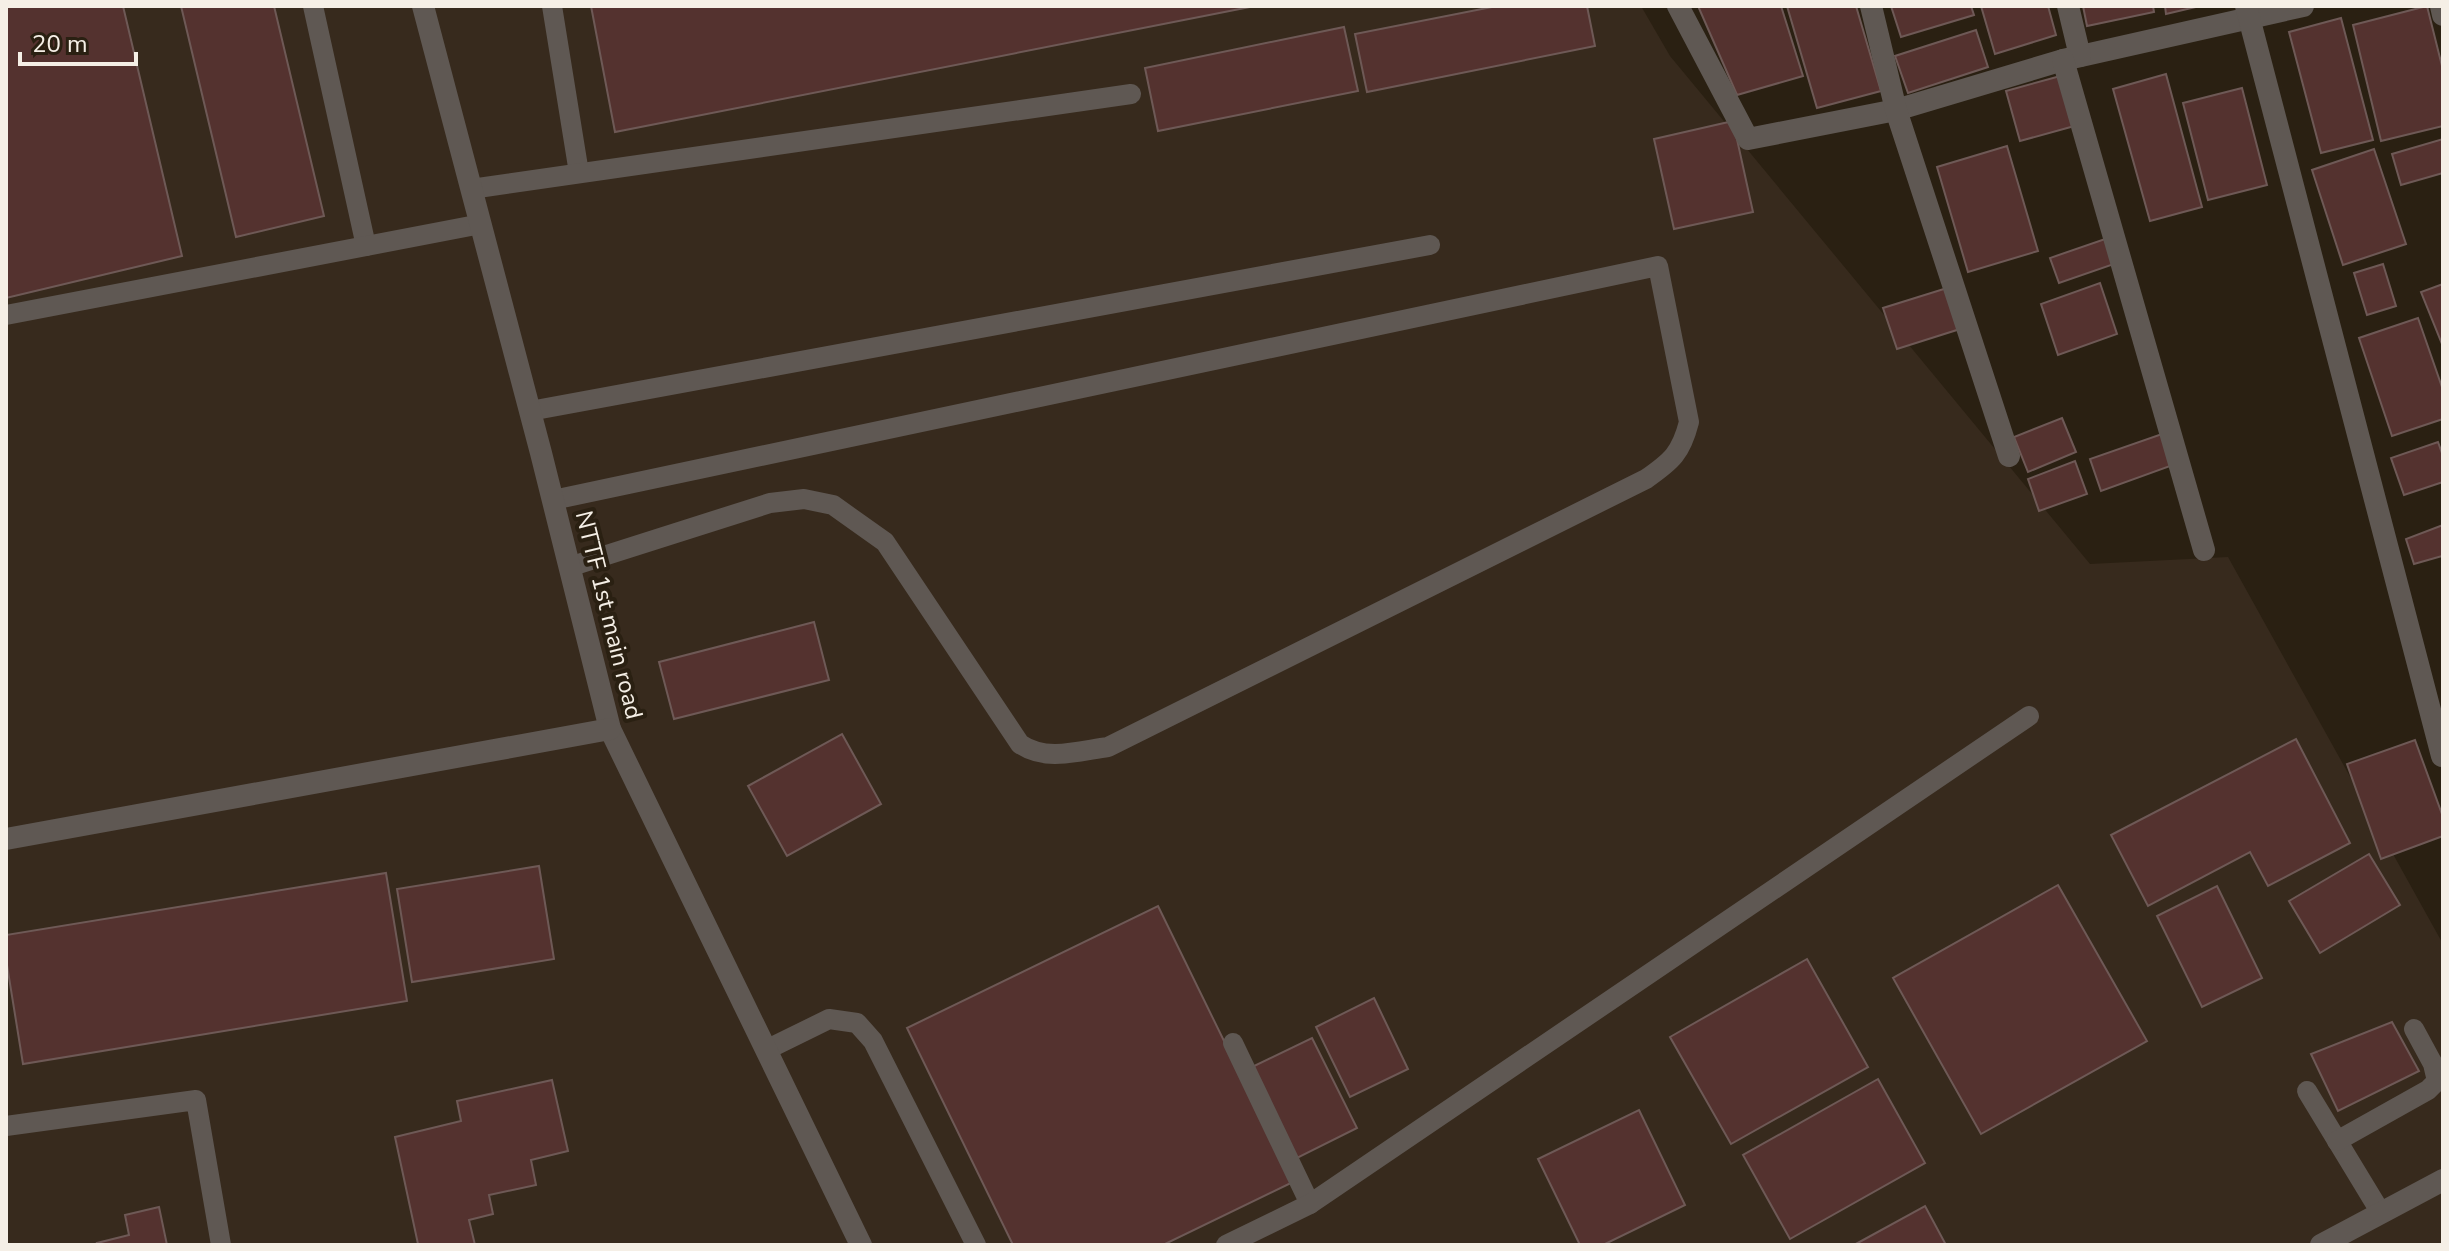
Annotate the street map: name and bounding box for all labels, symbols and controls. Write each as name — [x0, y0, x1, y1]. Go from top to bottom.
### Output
scale bar — [20, 16, 136, 66]
text: 20 m — [32, 28, 88, 60]
street label: NTTF 1st main road — [568, 507, 650, 723]

